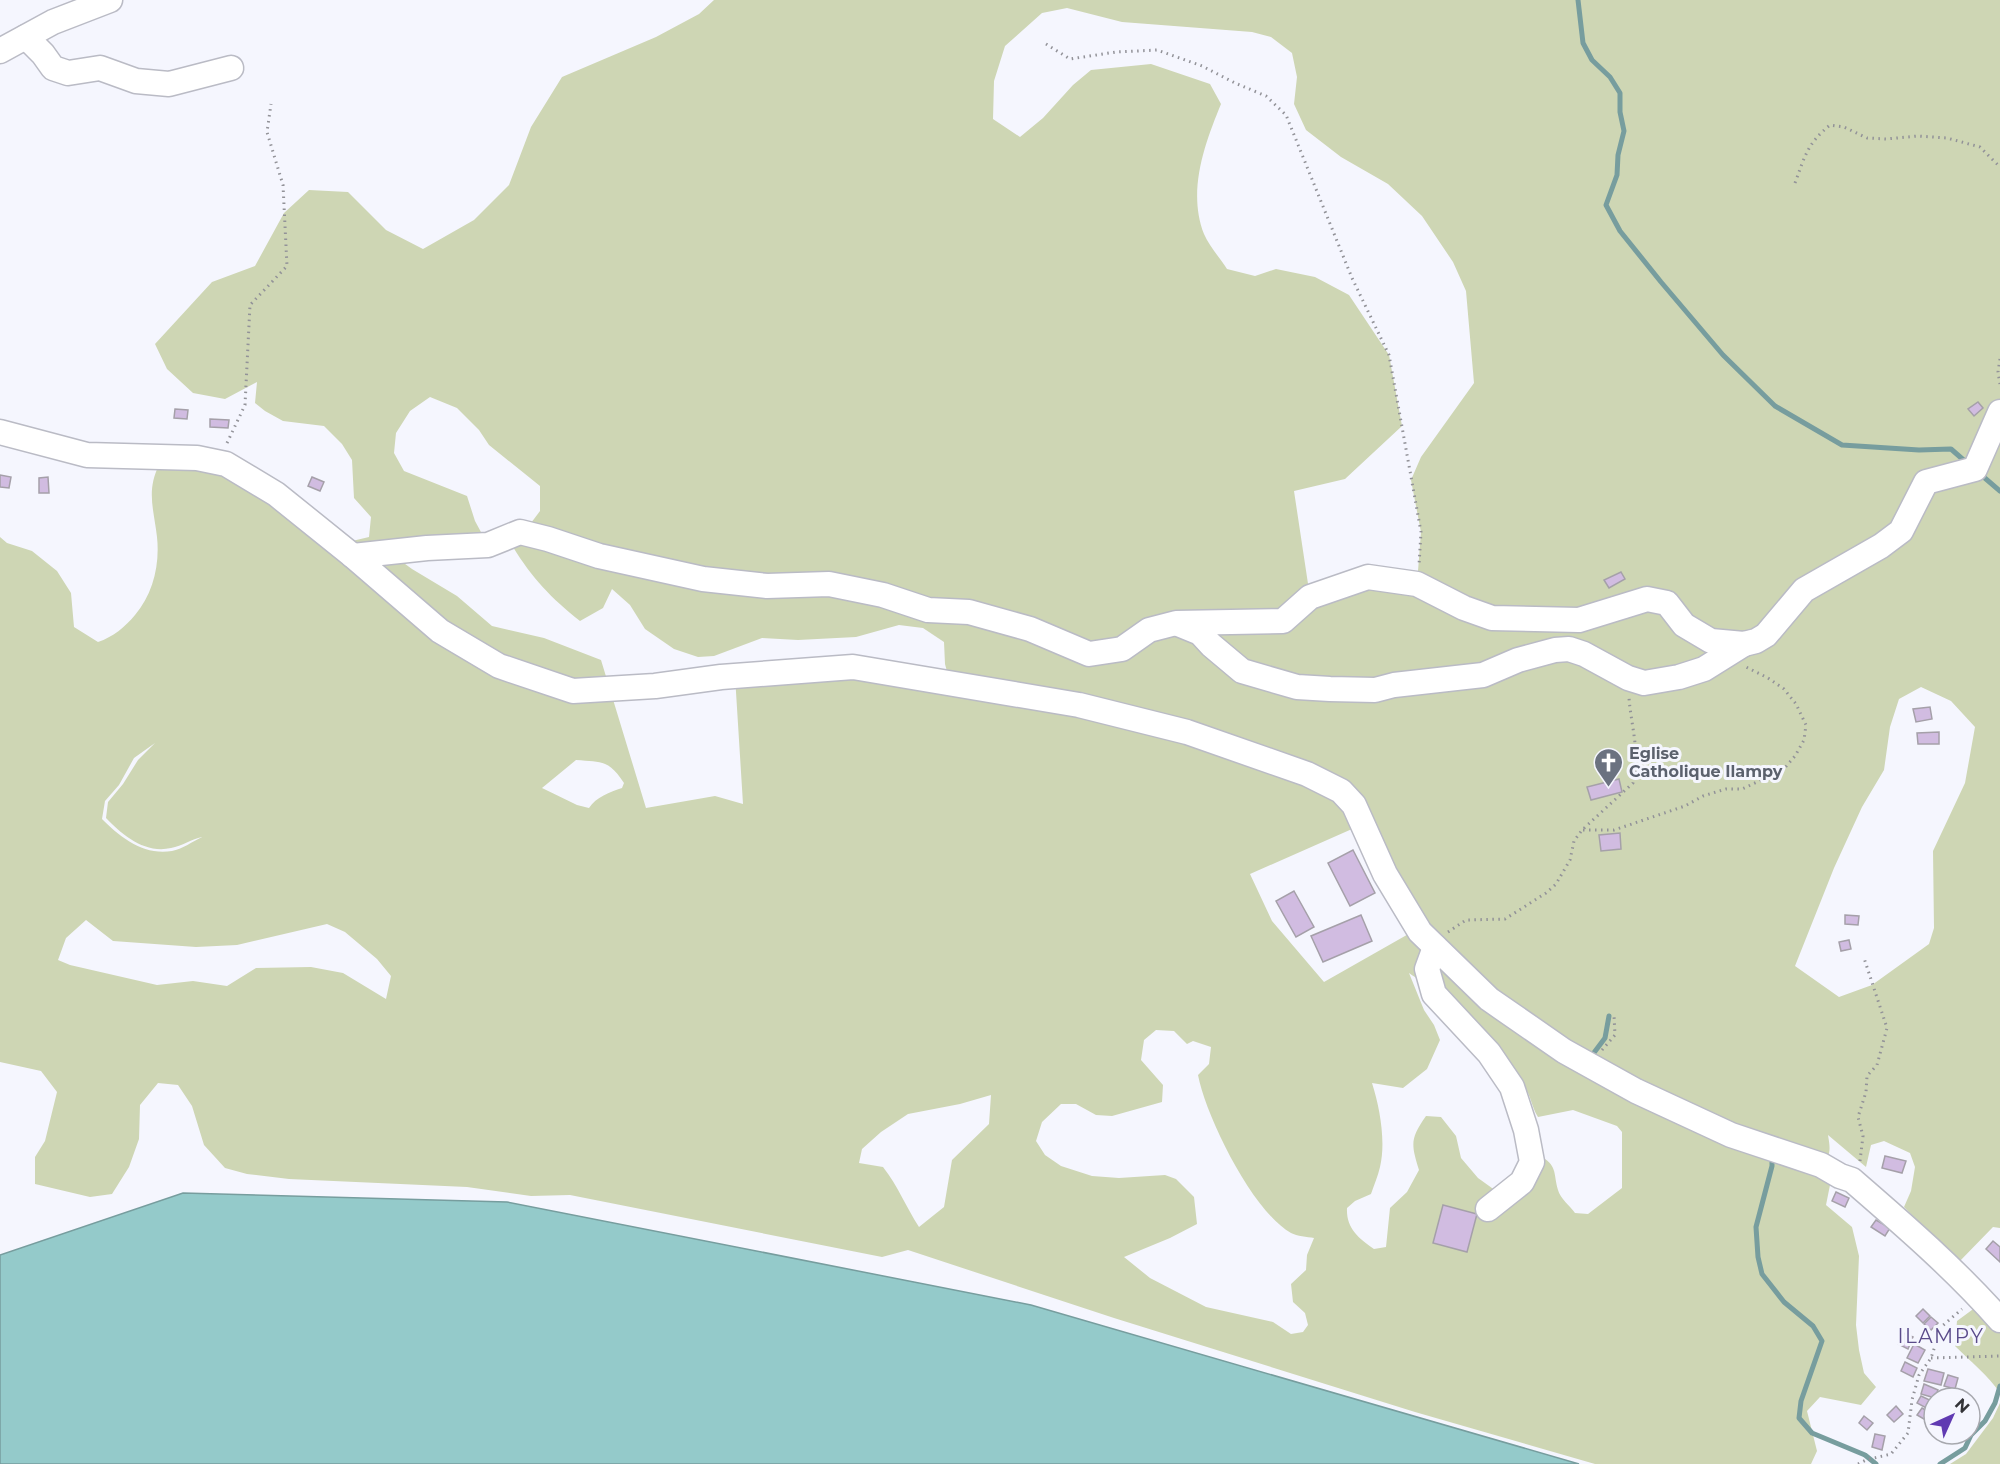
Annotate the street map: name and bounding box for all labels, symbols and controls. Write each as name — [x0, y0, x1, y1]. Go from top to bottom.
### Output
place label: Eglise Catholique Ilampy — [1629, 744, 1783, 781]
church icon: Eglise Catholique Ilampy — [1592, 746, 1624, 788]
district label: ILAMPY — [1897, 1324, 1985, 1348]
north arrow — [1922, 1386, 1982, 1446]
text: N — [1951, 1394, 1974, 1417]

